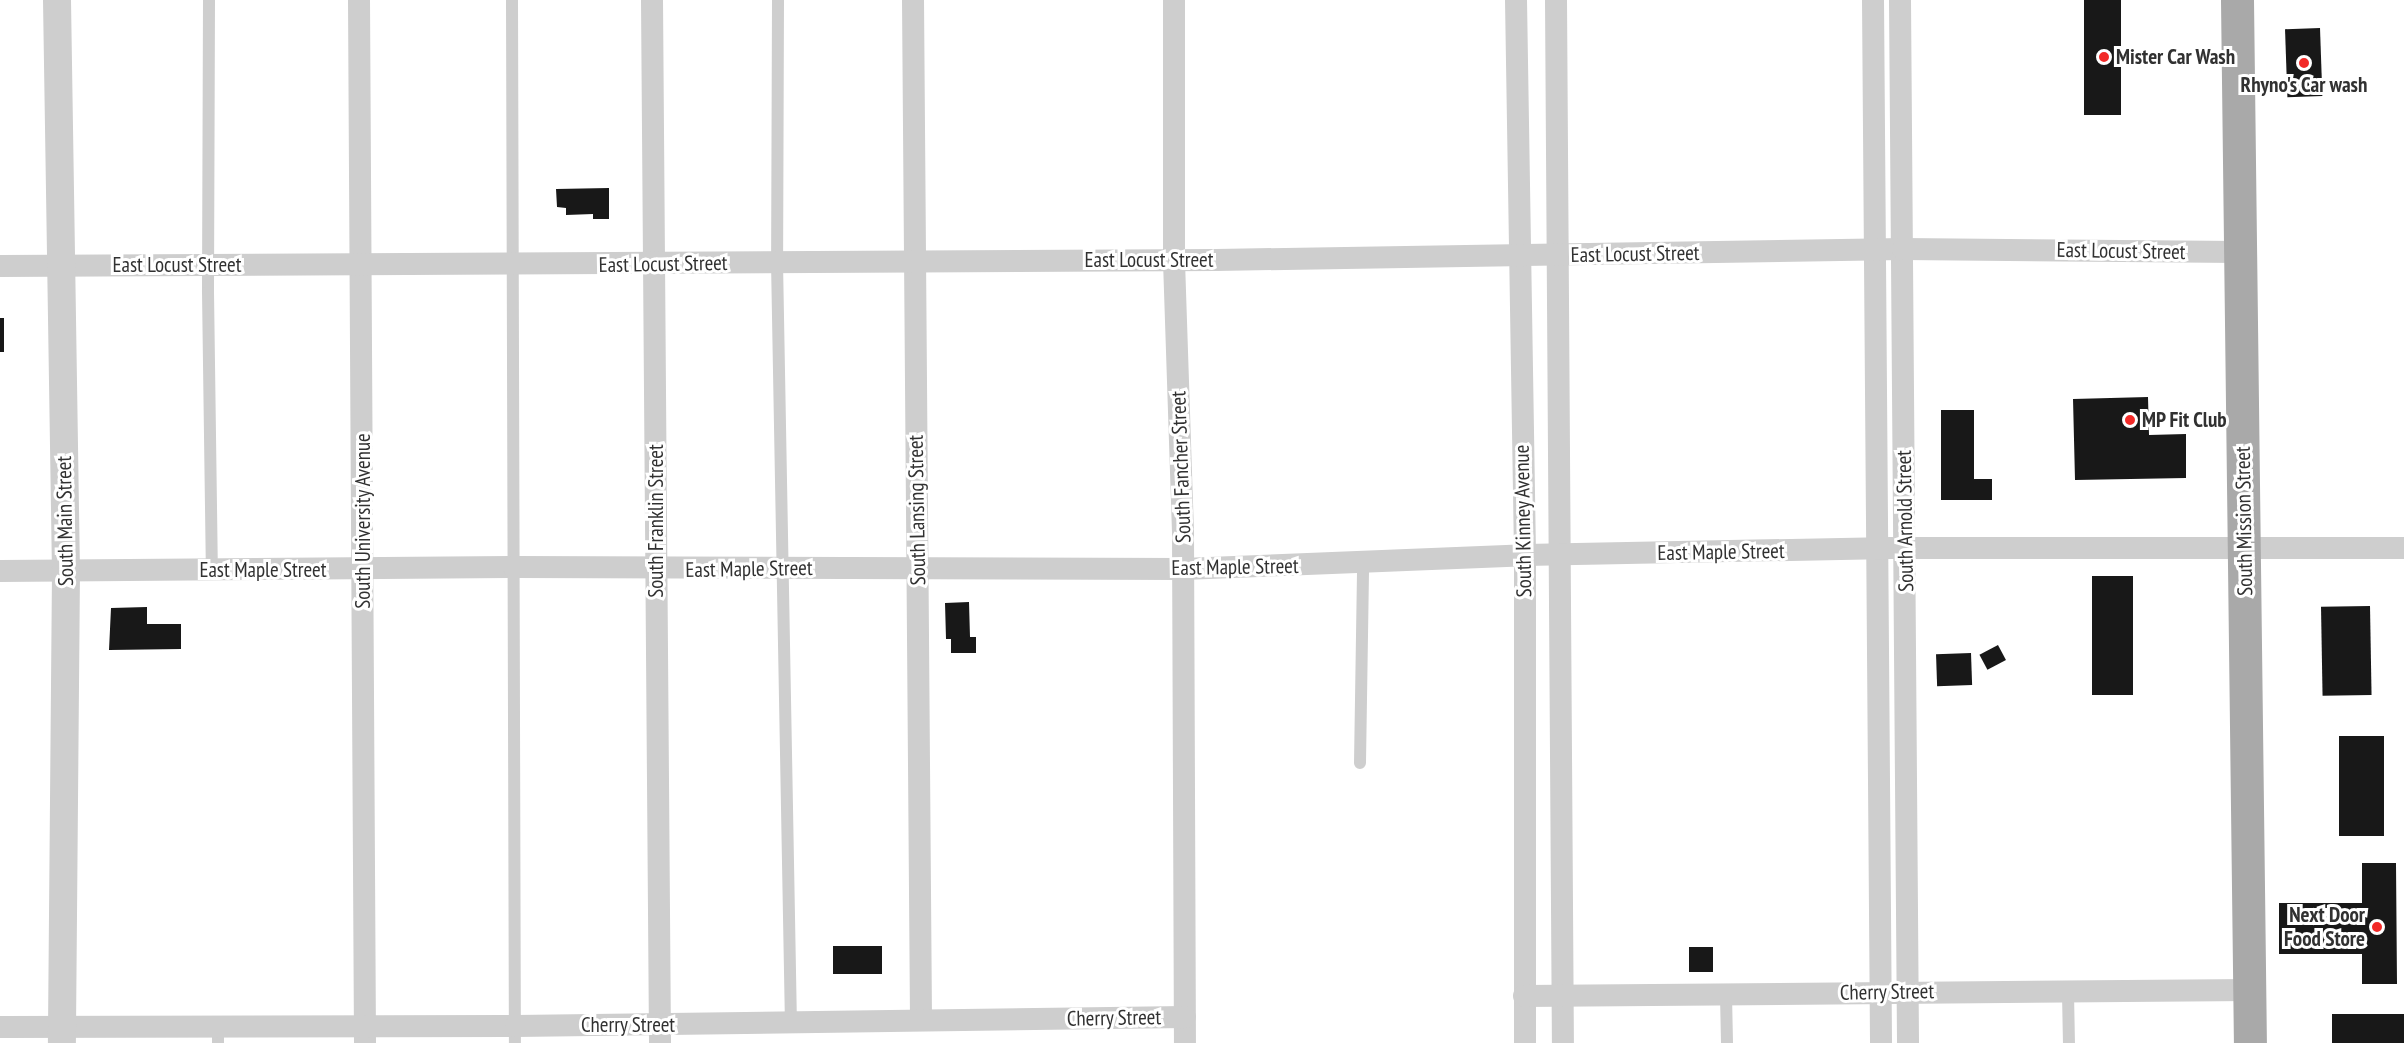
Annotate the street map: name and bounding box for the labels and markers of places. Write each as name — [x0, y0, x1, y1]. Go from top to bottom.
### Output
place label: Mister Car Wash — [2116, 44, 2236, 70]
marker: Mister Car Wash — [2097, 50, 2111, 64]
marker: Rhyno's Car wash — [2297, 56, 2311, 70]
place label: Rhyno's Car wash — [2240, 72, 2368, 98]
place label: MP Fit Club — [2142, 407, 2228, 433]
marker: MP Fit Club — [2123, 413, 2137, 427]
place label: Next Door Food Store — [2284, 902, 2365, 952]
marker: Next Door Food Store — [2370, 920, 2384, 934]

